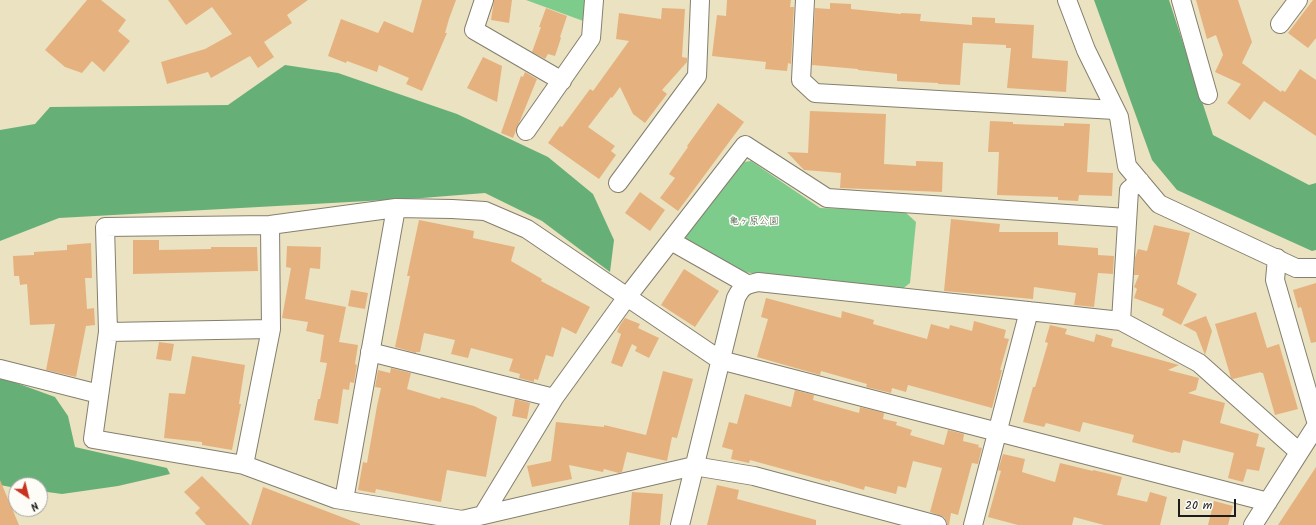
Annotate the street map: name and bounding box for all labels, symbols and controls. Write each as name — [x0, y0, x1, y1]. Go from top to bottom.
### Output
park label: 亀ヶ原公園 — [729, 216, 779, 228]
north arrow — [8, 477, 48, 517]
scale bar — [1180, 491, 1238, 517]
text: 20 m — [1185, 496, 1212, 515]
text: N — [26, 497, 42, 515]

